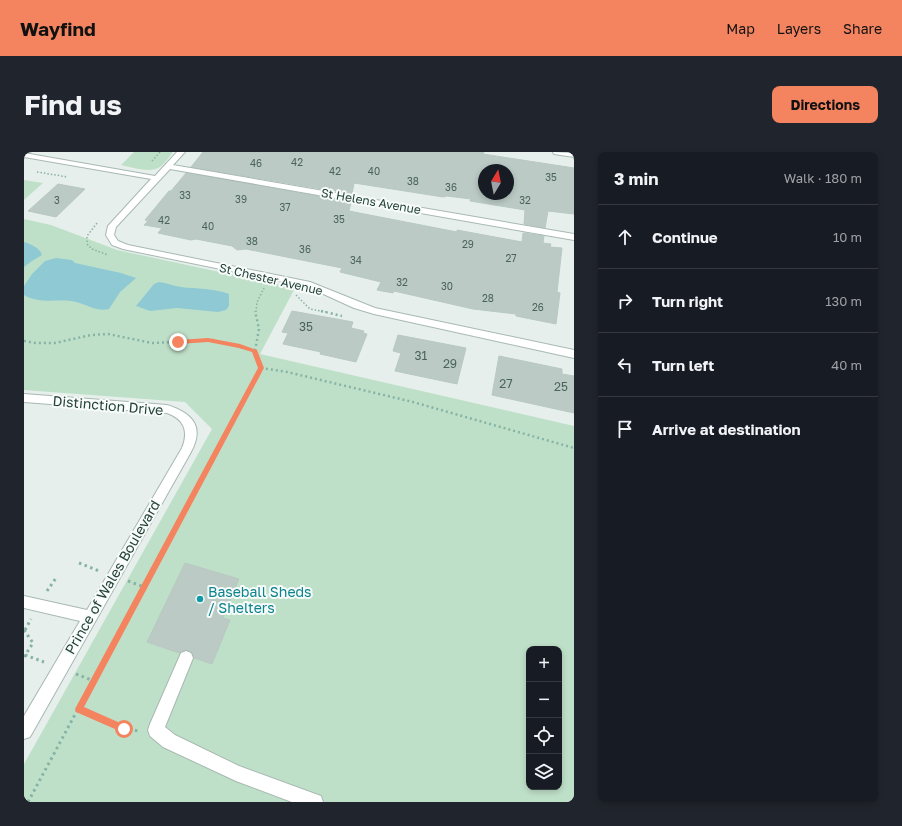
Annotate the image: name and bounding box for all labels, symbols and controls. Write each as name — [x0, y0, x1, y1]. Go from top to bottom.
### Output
text: Wayfind — [20, 17, 96, 40]
text: Map — [726, 20, 755, 37]
text: Layers — [777, 20, 821, 37]
text: Share — [843, 20, 882, 37]
button: Directions — [772, 86, 878, 123]
text: Find us — [24, 88, 122, 121]
house number: 42 — [291, 156, 303, 168]
house number: 46 — [250, 157, 262, 169]
north arrow — [478, 164, 514, 200]
house number: 42 — [329, 165, 341, 177]
house number: 40 — [368, 165, 380, 177]
text: 3 min — [614, 168, 658, 189]
text: Walk · 180 m — [784, 170, 862, 186]
house number: 35 — [545, 171, 557, 183]
house number: 38 — [407, 175, 419, 187]
house number: 36 — [445, 181, 457, 193]
street label: St Helens Avenue — [320, 185, 422, 217]
house number: 33 — [179, 189, 191, 201]
house number: 39 — [235, 193, 247, 205]
house number: 3 — [54, 194, 60, 206]
house number: 32 — [519, 194, 531, 206]
house number: 37 — [279, 201, 291, 213]
house number: 35 — [333, 213, 345, 225]
house number: 42 — [158, 214, 170, 226]
house number: 40 — [202, 220, 214, 232]
icon: ahead — [614, 226, 636, 248]
text: Continue — [652, 228, 718, 246]
text: 10 m — [833, 229, 862, 245]
house number: 38 — [246, 235, 258, 247]
house number: 29 — [462, 238, 474, 250]
house number: 36 — [299, 243, 311, 255]
house number: 27 — [505, 252, 517, 264]
house number: 34 — [350, 254, 362, 266]
street label: St Chester Avenue — [218, 260, 324, 298]
house number: 32 — [396, 276, 408, 288]
house number: 30 — [441, 280, 453, 292]
icon: right — [614, 290, 636, 312]
house number: 28 — [482, 292, 494, 304]
text: Turn right — [652, 292, 723, 310]
text: 130 m — [825, 293, 862, 309]
house number: 26 — [532, 301, 544, 313]
house number: 35 — [299, 319, 313, 334]
route end — [169, 333, 187, 351]
house number: 31 — [415, 348, 428, 363]
icon: left — [614, 354, 636, 376]
house number: 29 — [443, 356, 457, 371]
text: Turn left — [652, 356, 714, 374]
text: 40 m — [831, 357, 862, 373]
house number: 27 — [499, 376, 513, 391]
house number: 25 — [554, 379, 568, 394]
street label: Distinction Drive — [52, 392, 164, 418]
icon: arrive — [614, 418, 636, 440]
text: Arrive at destination — [652, 420, 801, 438]
street label: Prince of Wales Boulevard — [61, 497, 163, 657]
place label: Baseball Sheds / Shelters — [208, 583, 312, 616]
marker: Baseball Sheds / Shelters — [195, 594, 205, 604]
map controls — [526, 646, 562, 790]
button: + — [526, 646, 562, 682]
button: − — [526, 682, 562, 718]
button: locate — [526, 718, 562, 754]
route start — [115, 720, 133, 738]
button: layers — [526, 754, 562, 790]

